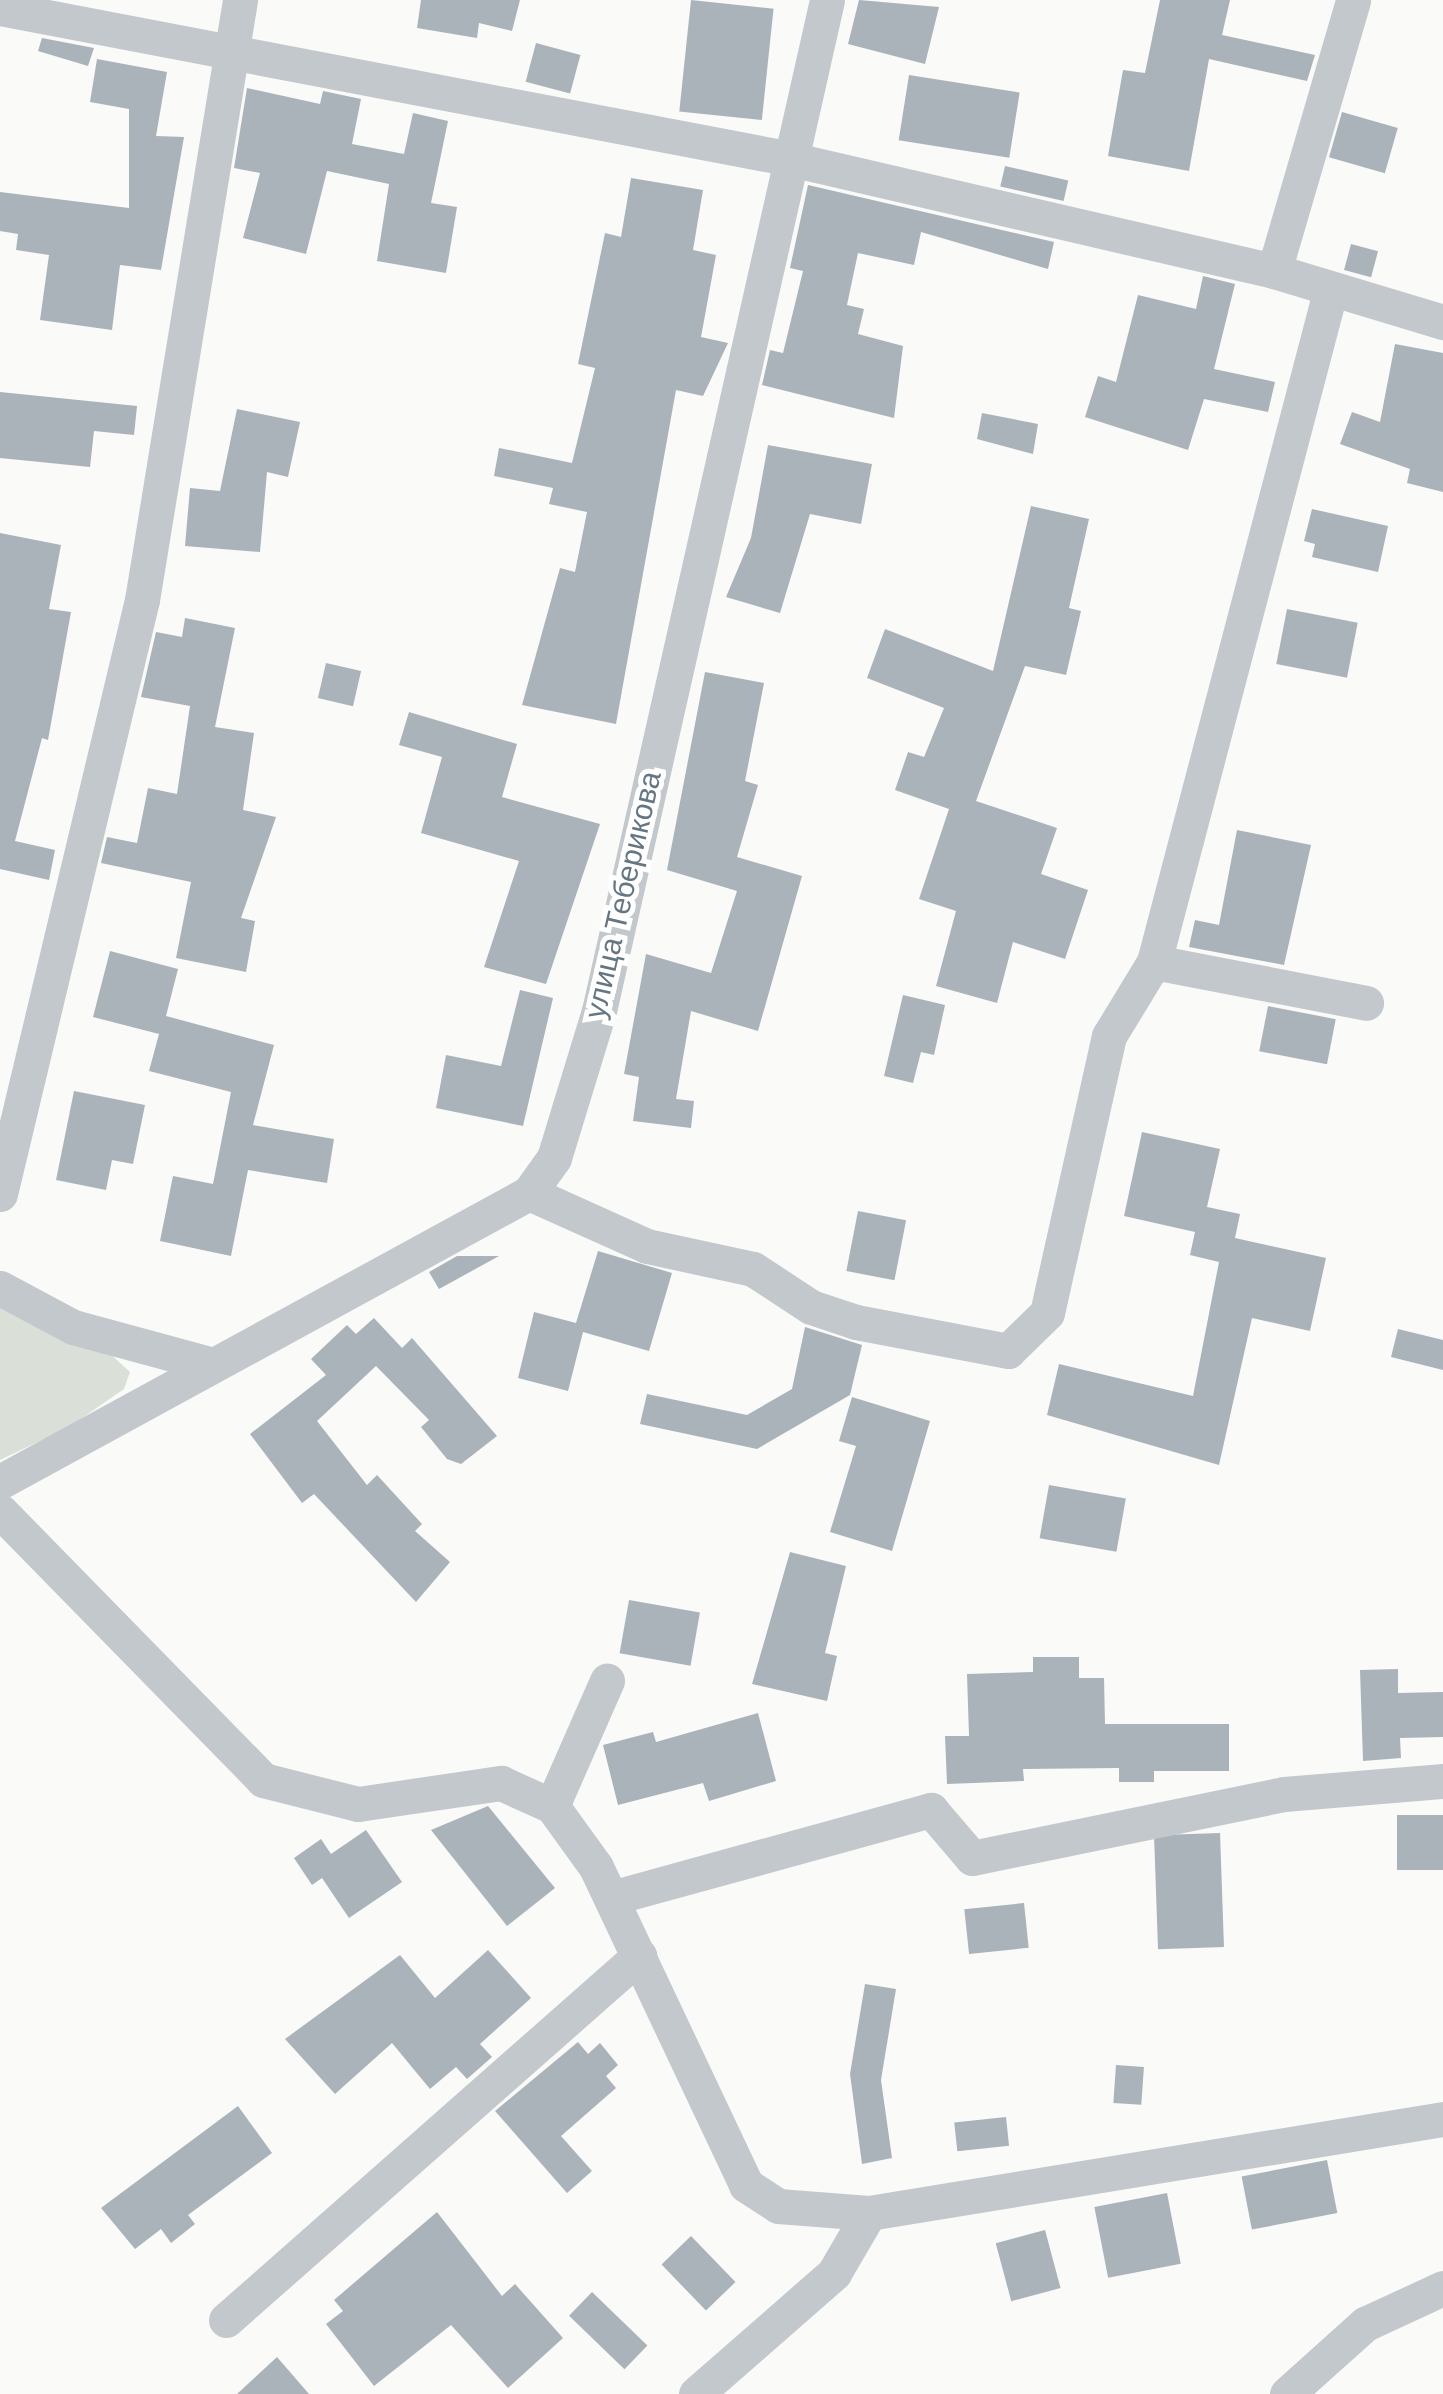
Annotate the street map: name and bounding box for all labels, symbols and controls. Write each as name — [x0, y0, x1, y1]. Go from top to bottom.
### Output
street label: улица Теберикова — [577, 768, 669, 1022]

